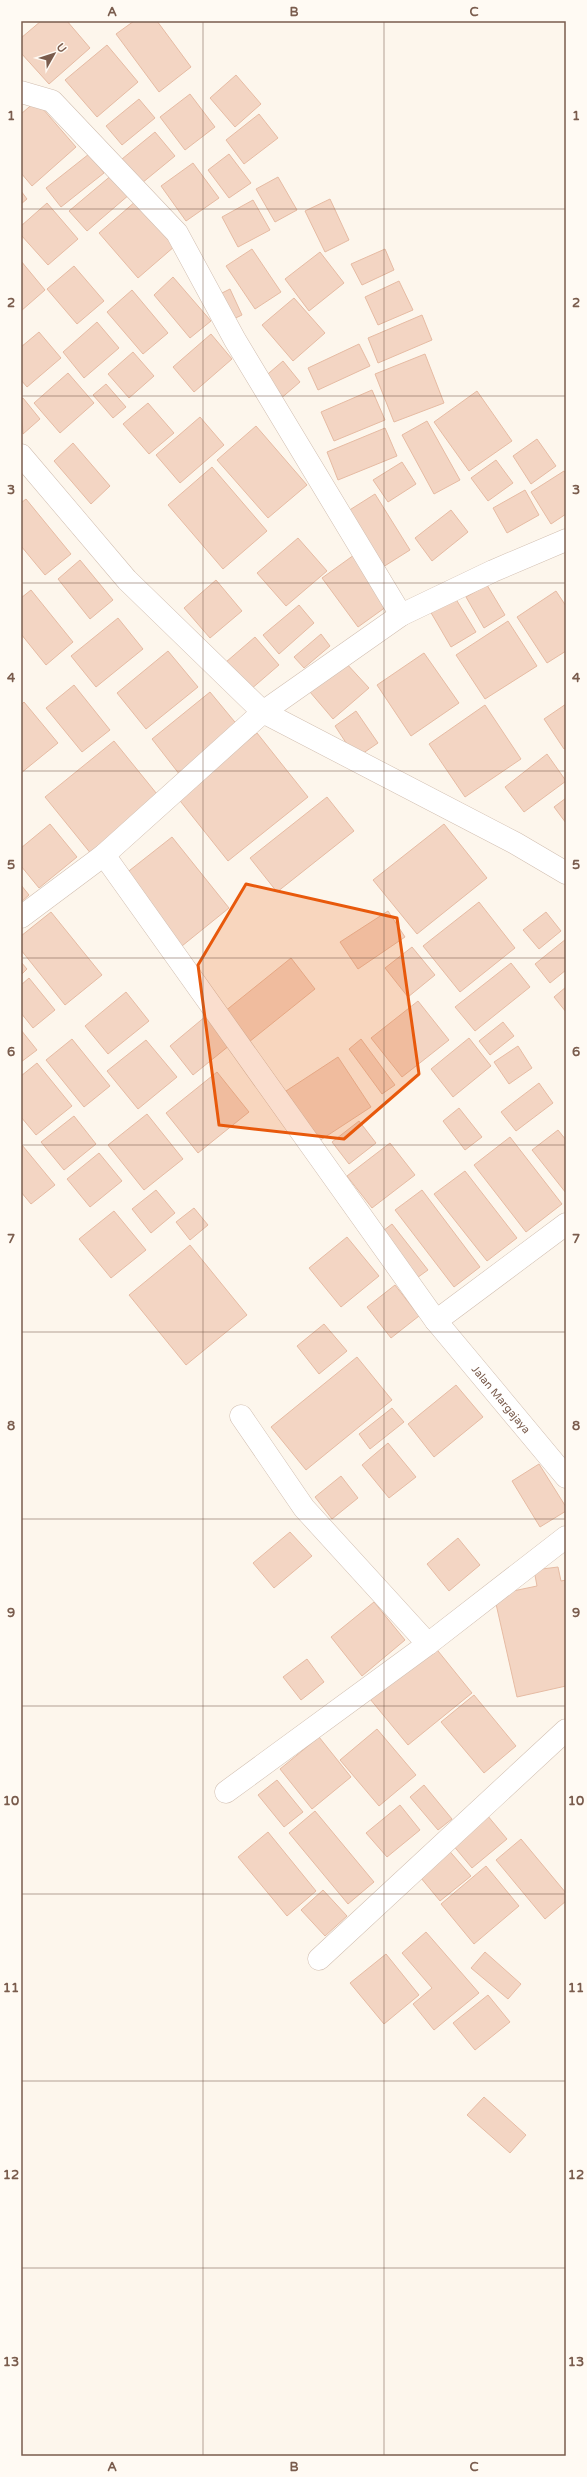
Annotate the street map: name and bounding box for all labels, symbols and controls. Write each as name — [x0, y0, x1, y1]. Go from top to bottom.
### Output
text: A — [107, 4, 117, 20]
text: B — [289, 4, 299, 20]
text: C — [469, 4, 479, 20]
north arrow — [34, 34, 74, 74]
text: U — [54, 41, 69, 55]
text: 1 — [7, 108, 15, 124]
text: 1 — [572, 108, 580, 124]
text: 2 — [7, 295, 15, 311]
text: 2 — [572, 295, 580, 311]
text: 3 — [7, 482, 15, 498]
text: 3 — [572, 482, 580, 498]
text: 4 — [7, 670, 16, 686]
text: 4 — [572, 670, 581, 686]
text: 5 — [7, 857, 15, 873]
text: 5 — [572, 857, 580, 873]
text: 6 — [7, 1044, 15, 1060]
text: 6 — [572, 1044, 580, 1060]
text: 7 — [7, 1231, 15, 1247]
text: 7 — [572, 1231, 580, 1247]
street label: Jalan Margajaya — [469, 1362, 533, 1436]
text: 8 — [7, 1418, 15, 1434]
text: 8 — [572, 1418, 580, 1434]
text: 9 — [7, 1605, 15, 1621]
text: 9 — [572, 1605, 580, 1621]
text: 10 — [3, 1793, 19, 1809]
text: 10 — [568, 1793, 584, 1809]
text: 11 — [3, 1980, 19, 1996]
text: 11 — [568, 1980, 584, 1996]
text: 12 — [3, 2167, 19, 2183]
text: 12 — [568, 2167, 584, 2183]
text: 13 — [3, 2354, 19, 2370]
text: 13 — [568, 2354, 584, 2370]
text: A — [107, 2459, 117, 2475]
text: B — [289, 2459, 299, 2475]
text: C — [469, 2459, 479, 2475]

